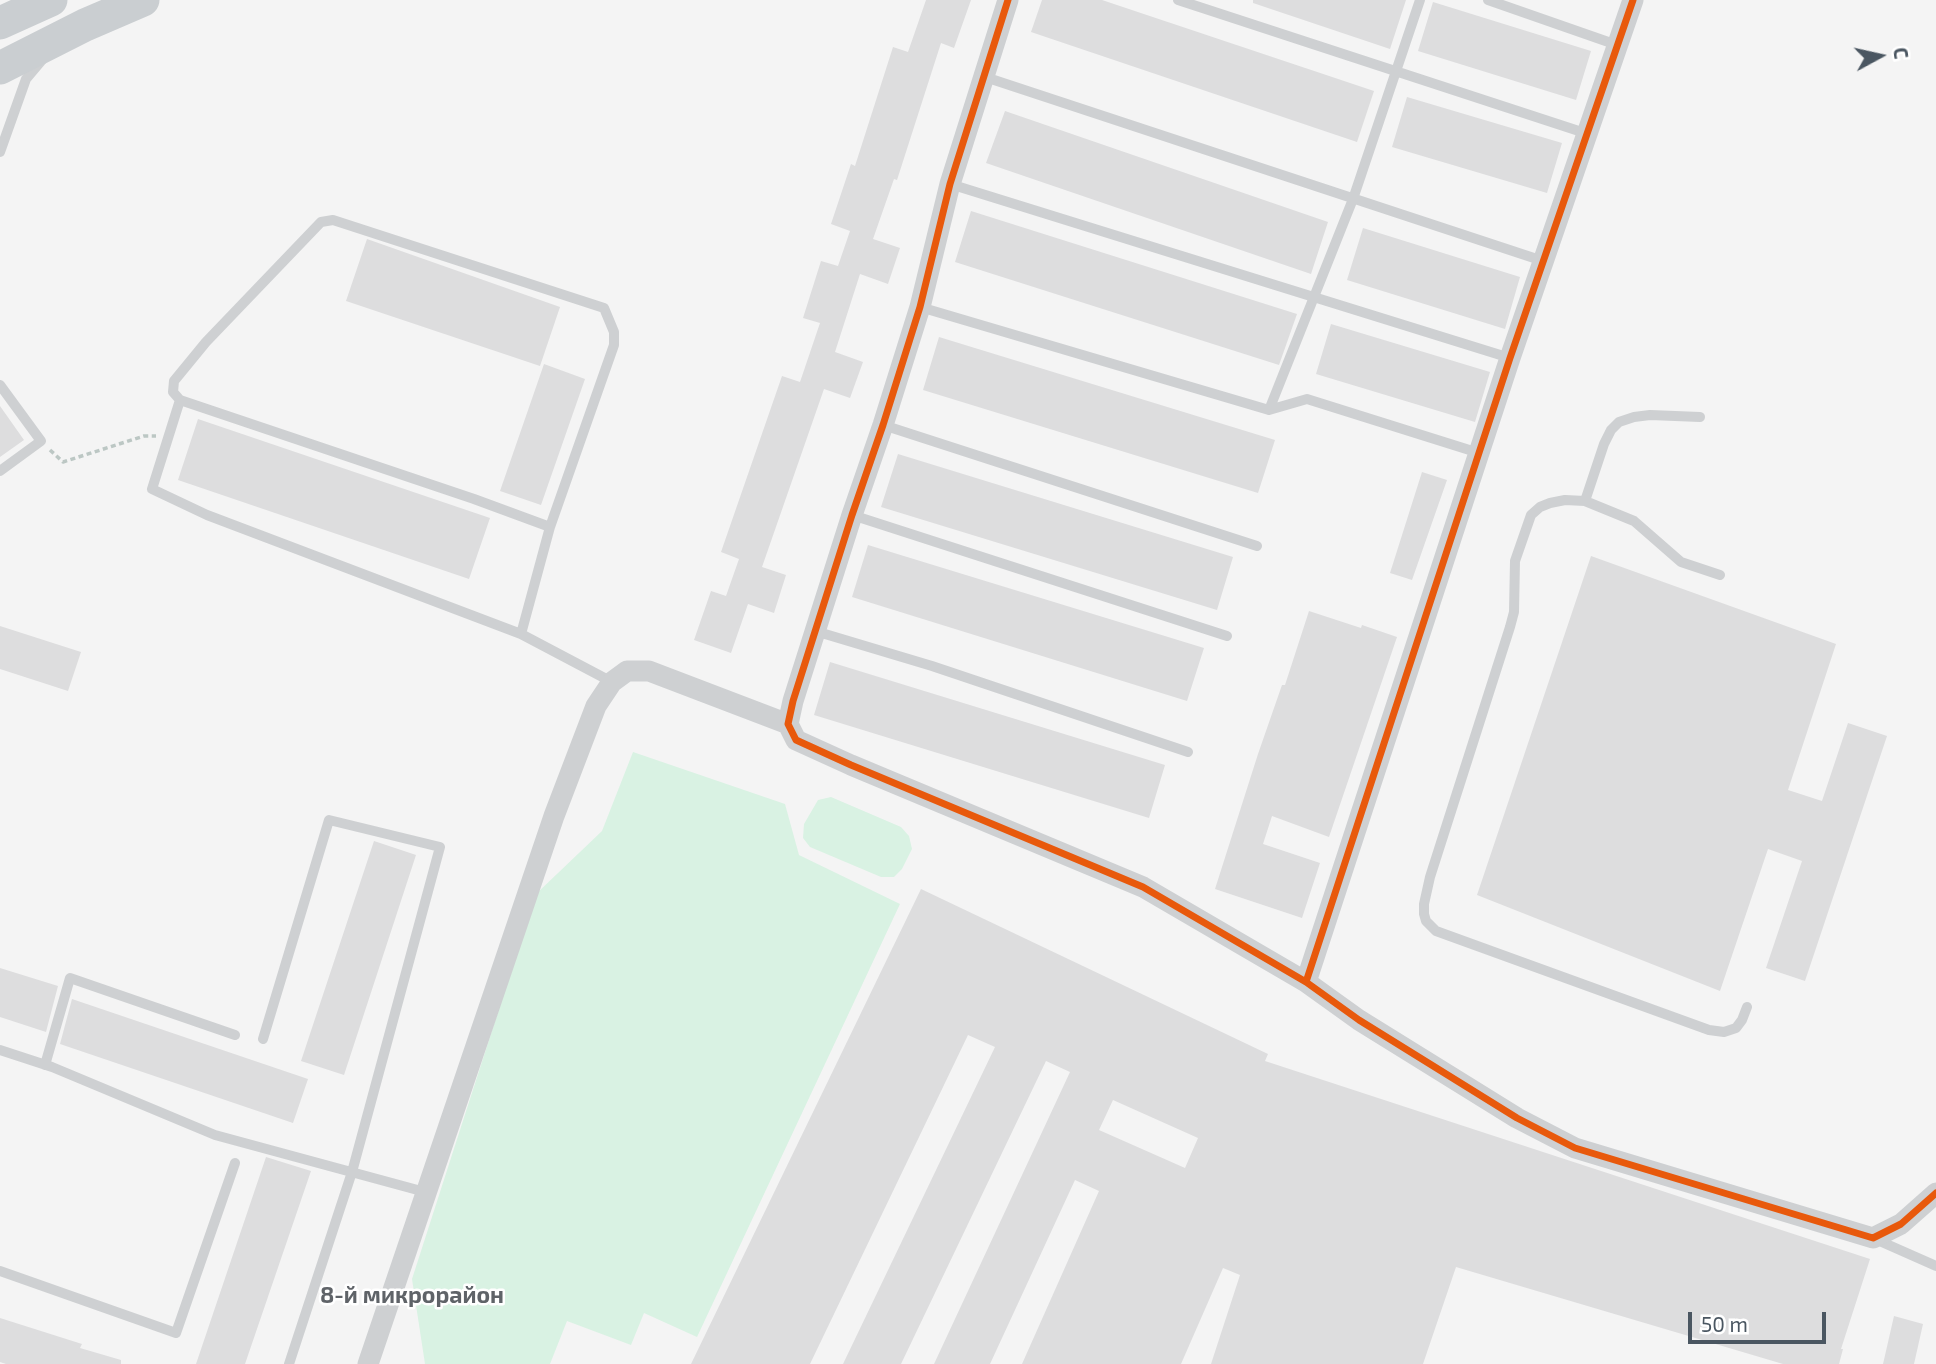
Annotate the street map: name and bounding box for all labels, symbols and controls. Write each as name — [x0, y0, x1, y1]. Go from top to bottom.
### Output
north arrow — [1845, 21, 1915, 91]
text: С — [1889, 46, 1913, 60]
district label: 8-й микрорайон — [320, 1281, 504, 1309]
scale bar — [1691, 1298, 1829, 1342]
text: 50 m — [1701, 1311, 1748, 1336]

